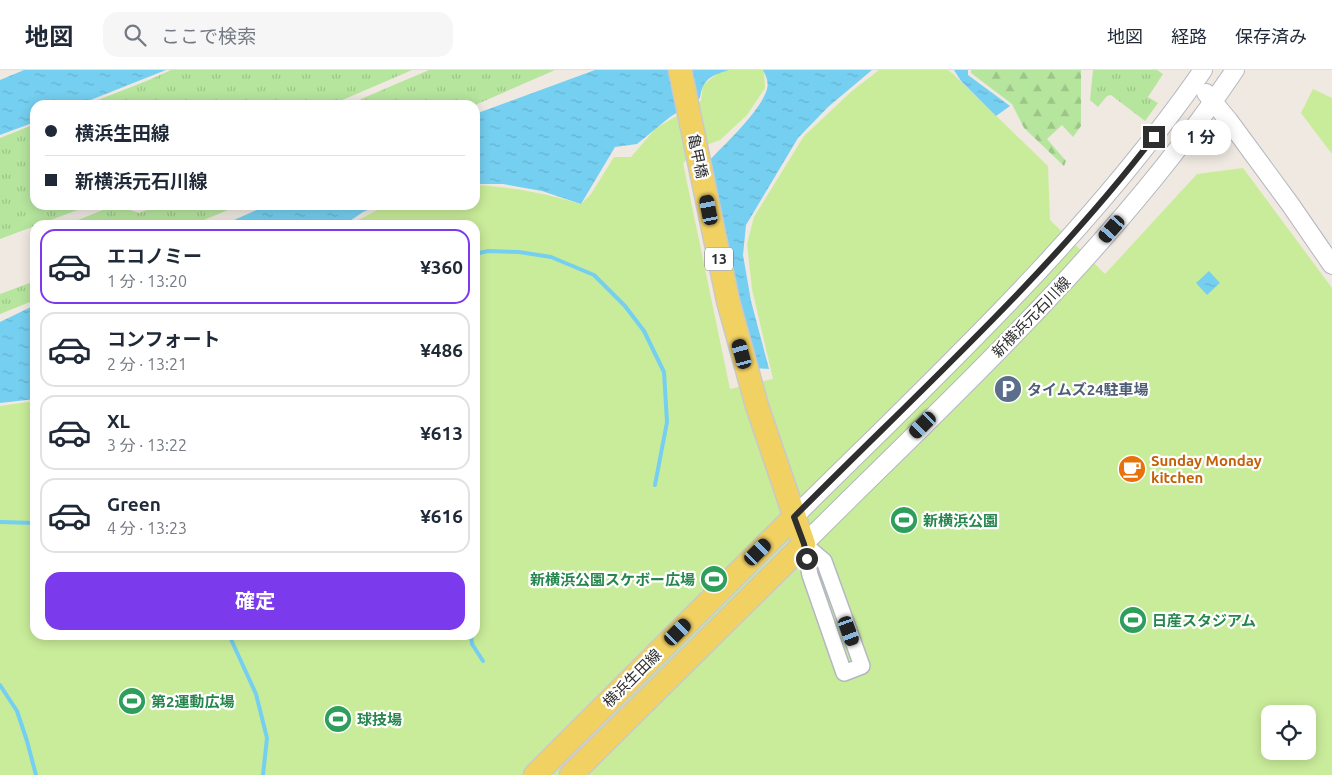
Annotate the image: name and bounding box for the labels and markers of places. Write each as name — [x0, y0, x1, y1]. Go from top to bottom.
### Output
parking icon: タイムズ24駐車場 — [993, 374, 1023, 404]
place label: タイムズ24駐車場 — [1027, 381, 1149, 398]
place label: Sunday Monday kitchen — [1151, 452, 1262, 486]
cafe icon: Sunday Monday kitchen — [1117, 454, 1147, 484]
sports icon: 新横浜公園 — [889, 505, 919, 535]
place label: 新横浜公園 — [923, 512, 998, 529]
sports icon: 新横浜公園スケボー広場 — [699, 564, 729, 594]
place label: 新横浜公園スケボー広場 — [530, 571, 695, 588]
sports icon: 日産スタジアム — [1118, 605, 1148, 635]
place label: 日産スタジアム — [1152, 612, 1256, 629]
sports icon: 第2運動広場 — [117, 686, 147, 716]
place label: 第2運動広場 — [151, 693, 234, 710]
sports icon: 球技場 — [323, 704, 353, 734]
place label: 球技場 — [357, 711, 402, 728]

